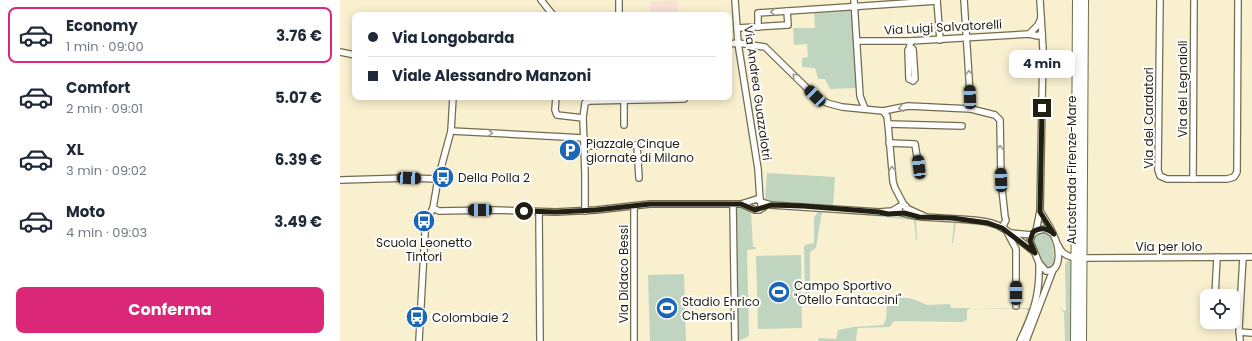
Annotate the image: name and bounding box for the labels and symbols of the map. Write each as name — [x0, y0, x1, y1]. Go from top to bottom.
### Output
one-way arrow — [770, 7, 776, 16]
street label: Via Luigi Salvatorelli — [884, 15, 1003, 39]
street label: Via Andrea Guazzalotri — [740, 24, 776, 162]
street label: Via dei Legnaioli — [1174, 40, 1191, 138]
callout: 4 min — [1009, 50, 1075, 78]
street label: Via dei Cardatori — [1140, 67, 1157, 169]
one-way arrow — [965, 70, 973, 76]
one-way arrow — [792, 73, 799, 81]
car — [802, 83, 828, 109]
car — [964, 85, 976, 109]
street label: Autostrada Firenze-Mare — [1063, 96, 1080, 244]
route end — [1033, 99, 1051, 117]
one-way arrow — [898, 103, 904, 112]
one-way arrow — [487, 129, 493, 138]
place label: Piazzale Cinque giornate di Milano — [586, 135, 694, 166]
parking icon: Piazzale Cinque giornate di Milano — [557, 137, 583, 163]
one-way arrow — [996, 145, 1004, 151]
car — [912, 154, 926, 180]
bus stop icon: Della Polla 2 — [430, 164, 456, 190]
one-way arrow — [888, 166, 897, 172]
car — [995, 168, 1007, 192]
place label: Della Polla 2 — [458, 169, 530, 186]
car — [397, 171, 421, 185]
route start — [515, 202, 533, 220]
car — [468, 204, 492, 216]
bus stop icon: Scuola Leonetto Tintori — [411, 208, 437, 234]
street label: Via Didaco Bessi — [615, 225, 632, 323]
place label: Scuola Leonetto Tintori — [376, 234, 472, 265]
street label: Via per Iolo — [1136, 238, 1203, 255]
place label: Campo Sportivo "Otello Fantaccini" — [794, 277, 902, 308]
sports icon: Campo Sportivo "Otello Fantaccini" — [766, 279, 792, 305]
car — [1010, 281, 1022, 305]
place label: Stadio Enrico Chersoni — [682, 293, 760, 324]
sports icon: Stadio Enrico Chersoni — [654, 295, 680, 321]
bus stop icon: Colombaie 2 — [404, 304, 430, 330]
place label: Colombaie 2 — [432, 309, 509, 326]

